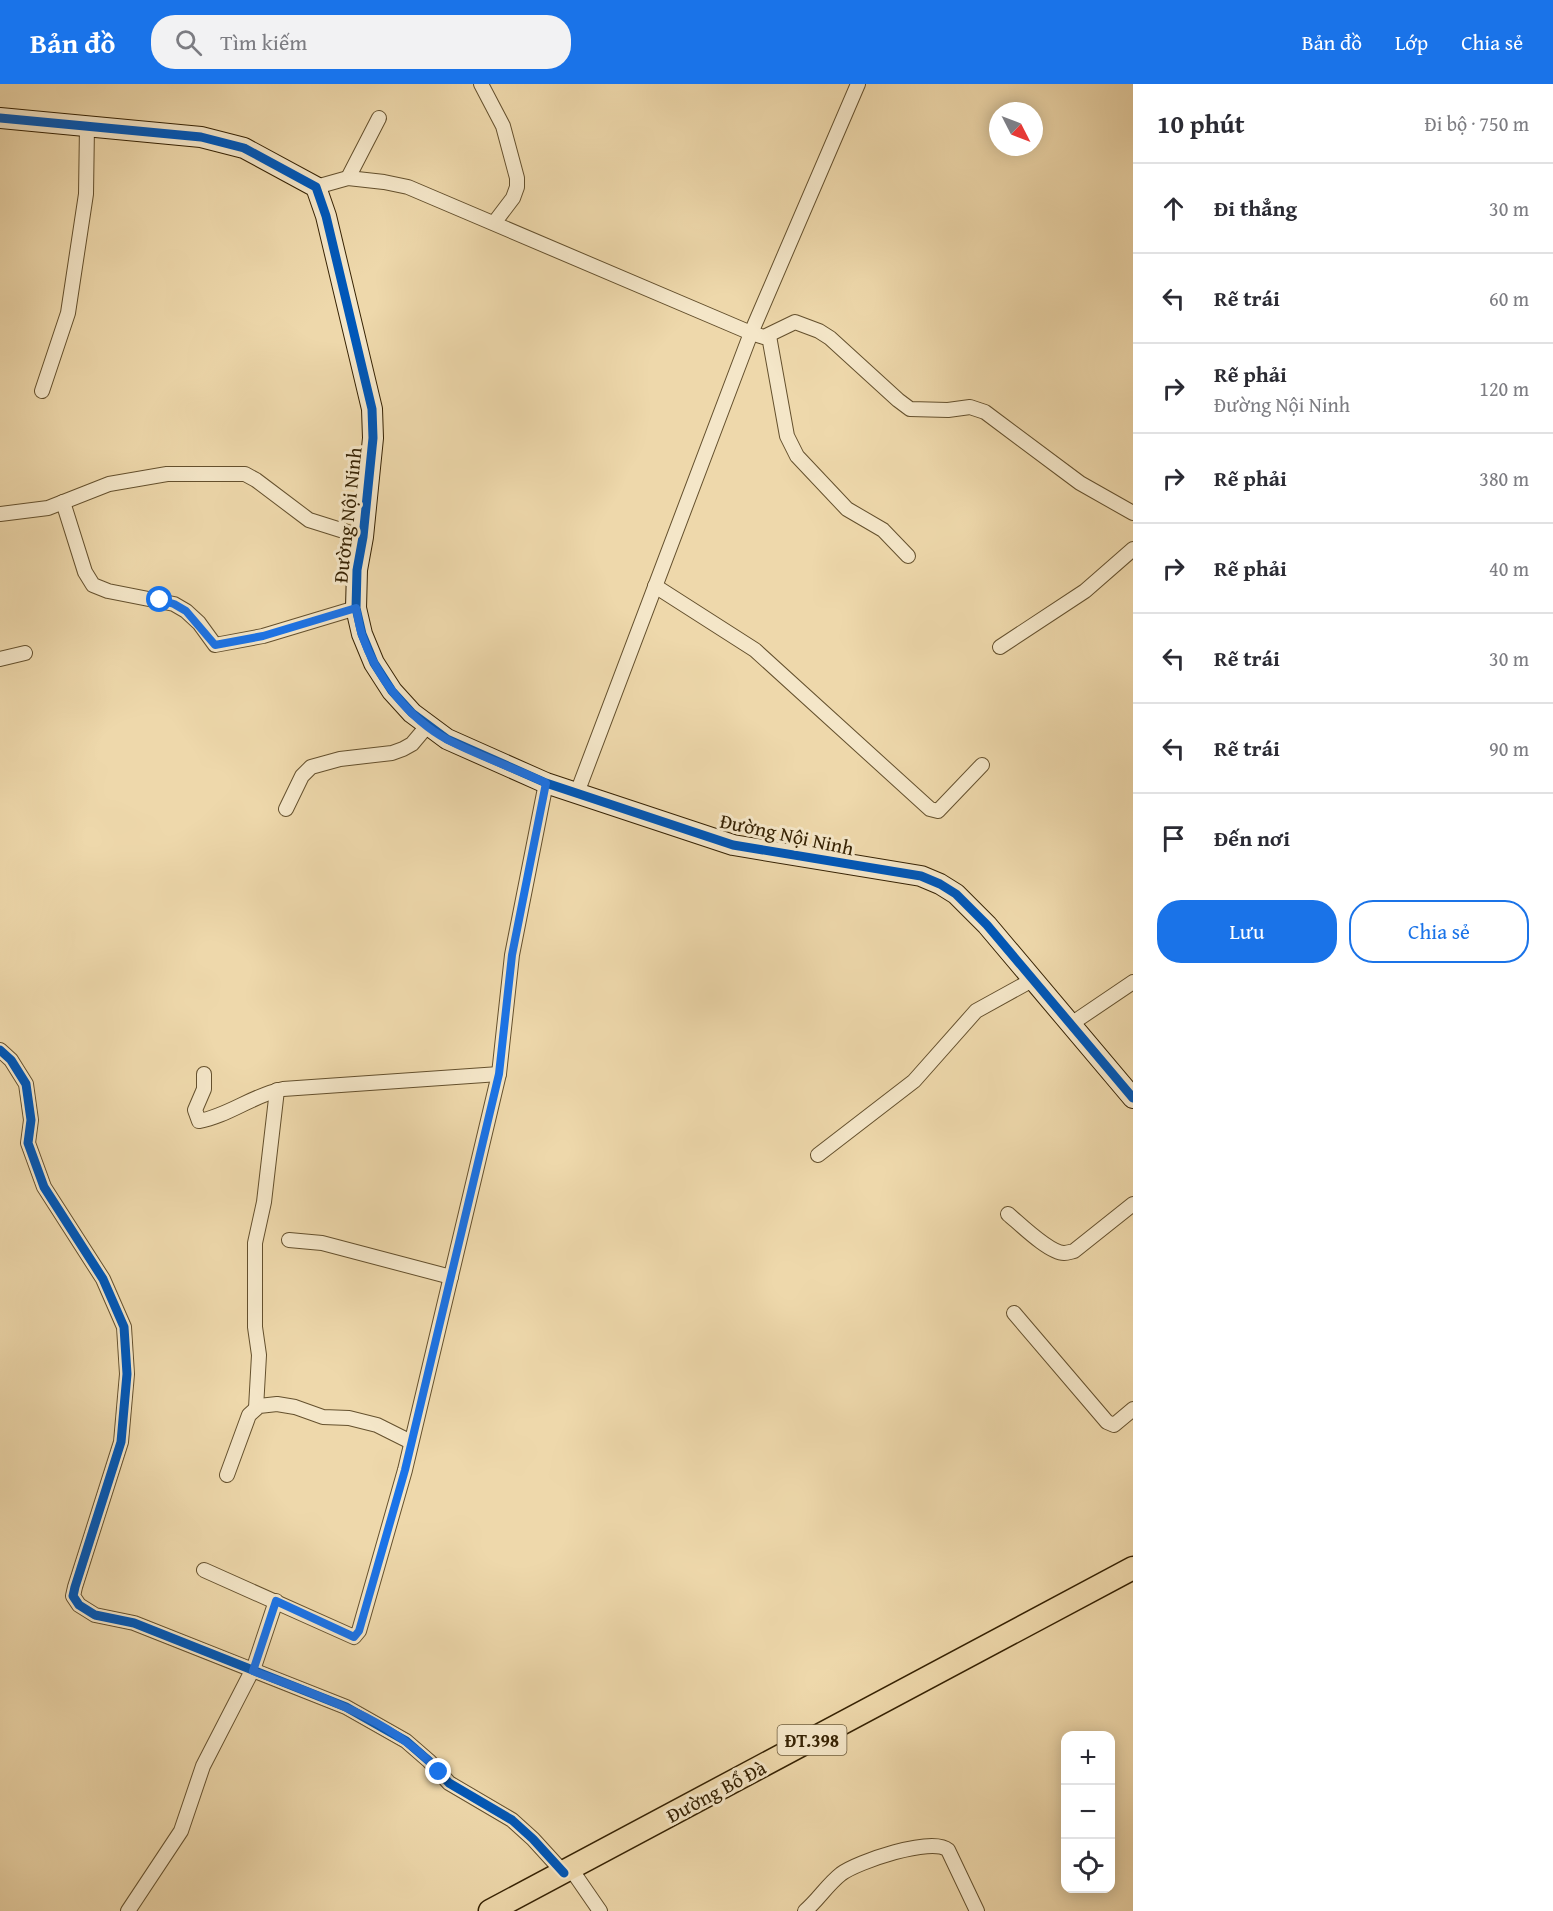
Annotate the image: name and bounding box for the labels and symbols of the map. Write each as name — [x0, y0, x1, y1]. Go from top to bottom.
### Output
north arrow — [989, 102, 1043, 156]
street label: Đường Nội Ninh — [325, 446, 369, 584]
route start — [146, 586, 172, 612]
street label: Đường Nội Ninh — [717, 806, 857, 862]
road number: ĐT.398 — [778, 1725, 846, 1755]
street label: Đường Bổ Đà — [661, 1752, 771, 1829]
route end — [425, 1758, 451, 1784]

